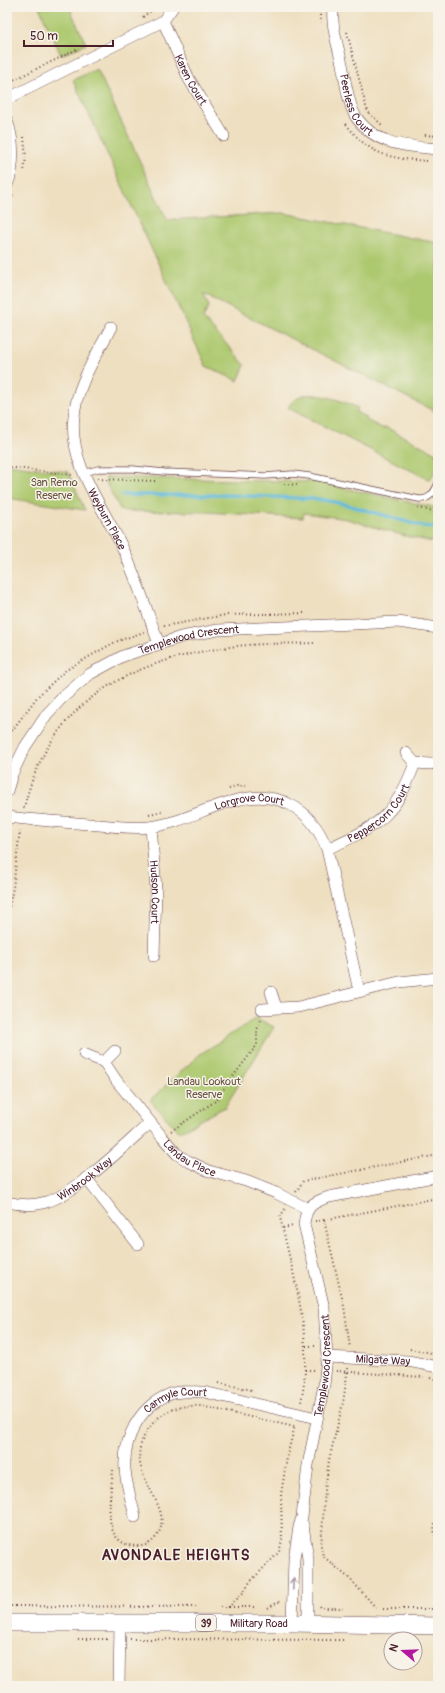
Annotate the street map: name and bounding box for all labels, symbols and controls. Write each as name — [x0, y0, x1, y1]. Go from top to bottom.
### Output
scale bar — [24, 22, 113, 48]
text: 50 m — [30, 29, 58, 44]
street label: Karen Court — [172, 52, 210, 108]
street label: Peerless Court — [337, 73, 376, 139]
park label: San Remo Reserve — [30, 476, 78, 502]
street label: Weyburn Place — [85, 486, 129, 552]
street label: Templewood Crescent — [137, 623, 240, 657]
street label: Peppercorn Court — [345, 781, 413, 845]
street label: Lorgrove Court — [213, 791, 286, 813]
street label: Hudson Court — [147, 859, 162, 924]
park label: Landau Lookout Reserve — [167, 1075, 242, 1101]
street label: Landau Place — [160, 1137, 218, 1180]
street label: Winbrook Way — [55, 1154, 115, 1203]
street label: Templewood Crescent — [312, 1313, 334, 1418]
street label: Milgate Way — [355, 1352, 411, 1368]
street label: Carmyle Court — [141, 1386, 209, 1416]
district label: AVONDALE HEIGHTS — [102, 1546, 250, 1565]
one-way arrow — [289, 1578, 297, 1591]
road number: 39 — [196, 1615, 216, 1631]
street label: Military Road — [230, 1617, 288, 1630]
north arrow — [383, 1631, 423, 1671]
text: N — [387, 1642, 402, 1654]

